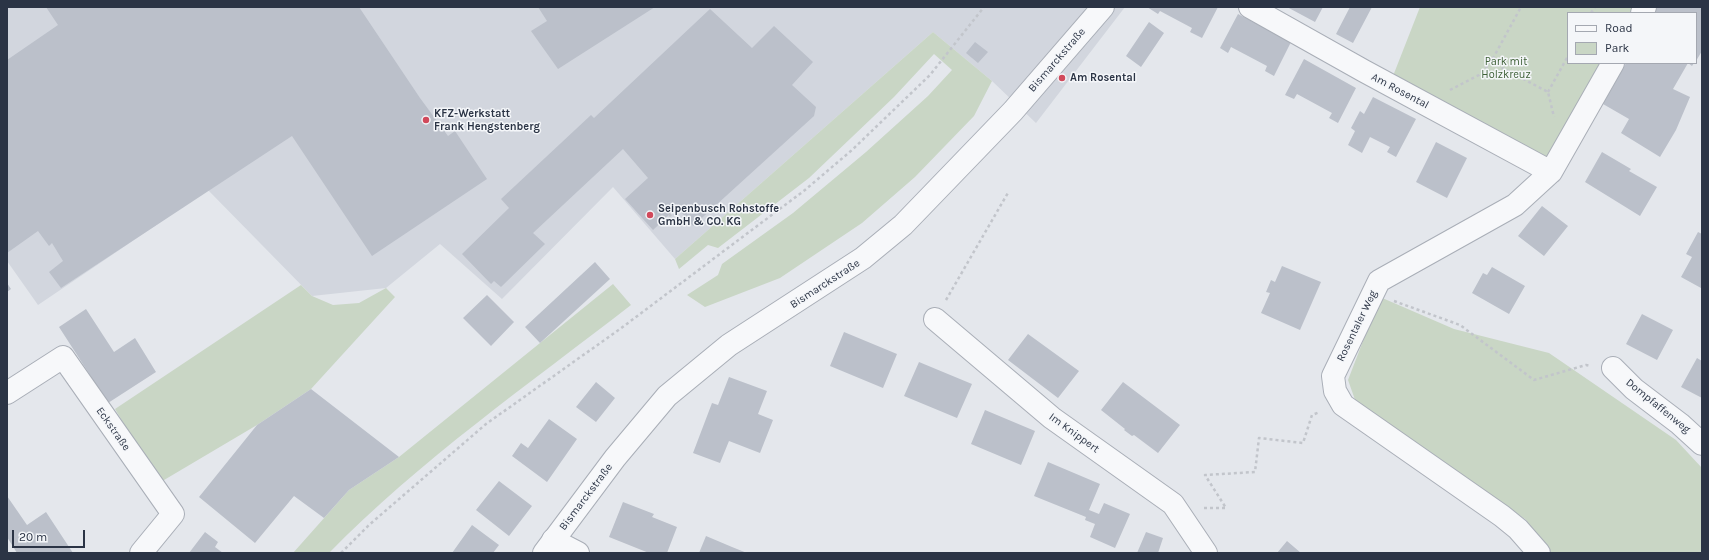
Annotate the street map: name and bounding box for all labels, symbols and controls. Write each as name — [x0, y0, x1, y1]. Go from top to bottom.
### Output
legend — [1567, 12, 1697, 64]
text: Road — [1605, 21, 1633, 35]
street label: Bismarckstraße — [1026, 25, 1088, 95]
text: Park — [1605, 41, 1629, 55]
park label: Park mit Holzkreuz — [1481, 55, 1531, 81]
street label: Am Rosental — [1369, 70, 1431, 112]
place label: Am Rosental — [1070, 71, 1136, 85]
marker: Am Rosental — [1057, 73, 1067, 83]
place label: KFZ-Werkstatt Frank Hengstenberg — [434, 107, 540, 133]
marker: KFZ-Werkstatt Frank Hengstenberg — [421, 115, 431, 125]
place label: Seipenbusch Rohstoffe GmbH & CO. KG — [658, 202, 779, 228]
marker: Seipenbusch Rohstoffe GmbH & CO. KG — [645, 210, 655, 220]
street label: Bismarckstraße — [788, 257, 862, 311]
street label: Rosentaler Weg — [1334, 288, 1380, 364]
street label: Dompfaffenweg — [1623, 376, 1693, 436]
street label: Eckstraße — [93, 405, 133, 453]
street label: Im Knippert — [1046, 410, 1102, 456]
street label: Bismarckstraße — [557, 461, 615, 533]
scale bar — [14, 522, 87, 548]
text: 20 m — [19, 530, 47, 544]

